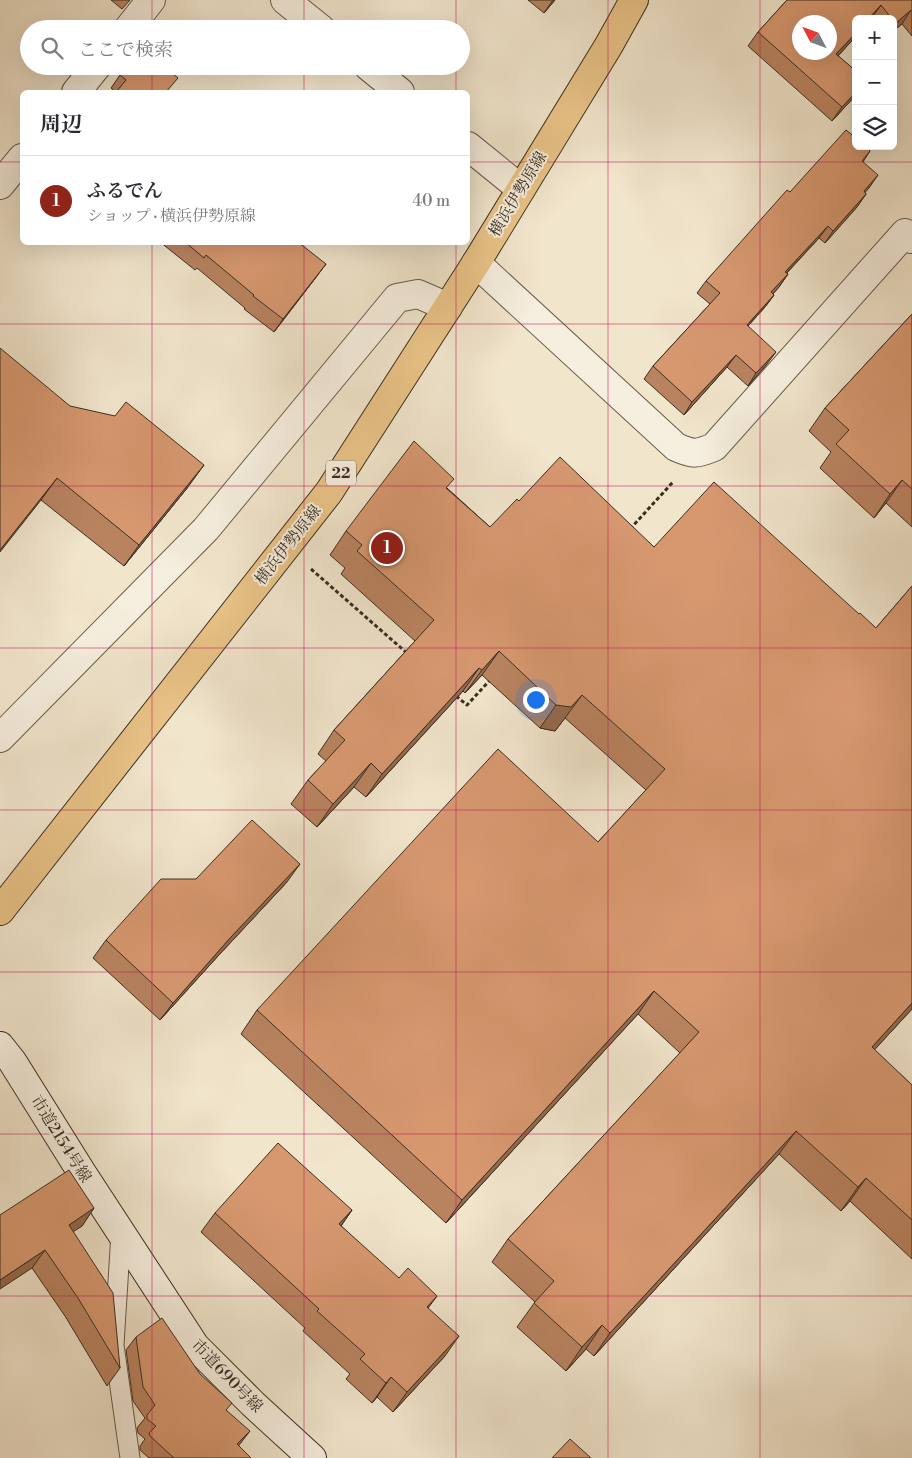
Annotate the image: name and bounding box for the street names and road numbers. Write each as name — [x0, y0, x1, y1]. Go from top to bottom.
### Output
street label: 横浜伊勢原線 — [485, 148, 551, 240]
road number: 22 — [326, 460, 356, 486]
street label: 横浜伊勢原線 — [251, 501, 325, 589]
street label: 市道2154号線 — [26, 1092, 96, 1186]
street label: 市道690号線 — [187, 1335, 267, 1417]

